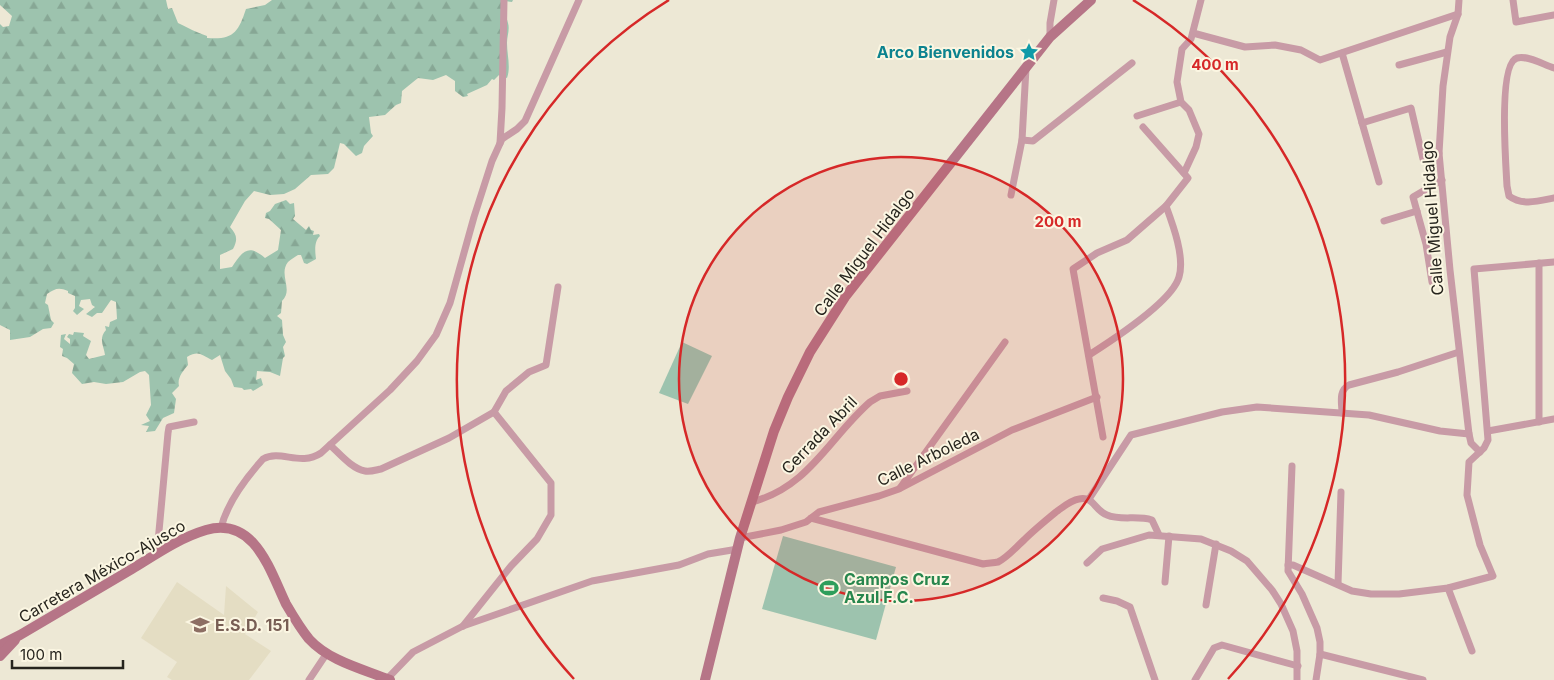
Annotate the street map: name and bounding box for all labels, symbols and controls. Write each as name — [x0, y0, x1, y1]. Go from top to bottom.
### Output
place icon: Arco Bienvenidos — [1018, 41, 1040, 63]
place label: Arco Bienvenidos — [877, 42, 1014, 62]
text: 400 m — [1191, 55, 1239, 74]
street label: Calle Miguel Hidalgo — [1417, 140, 1447, 296]
street label: Calle Miguel Hidalgo — [809, 184, 919, 320]
text: 200 m — [1035, 212, 1081, 231]
centre of rings — [892, 370, 910, 388]
street label: Cerrada Abril — [777, 392, 861, 478]
street label: Calle Arboleda — [874, 424, 982, 490]
street label: Carretera México-Ajusco — [15, 515, 189, 627]
place label: Campos Cruz Azul F.C. — [844, 569, 950, 607]
sports icon: Campos Cruz Azul F.C. — [818, 577, 840, 599]
school or university icon: E.S.D. 151 — [189, 614, 211, 636]
place label: E.S.D. 151 — [215, 615, 289, 635]
scale bar — [12, 638, 124, 670]
text: 100 m — [20, 645, 62, 664]

